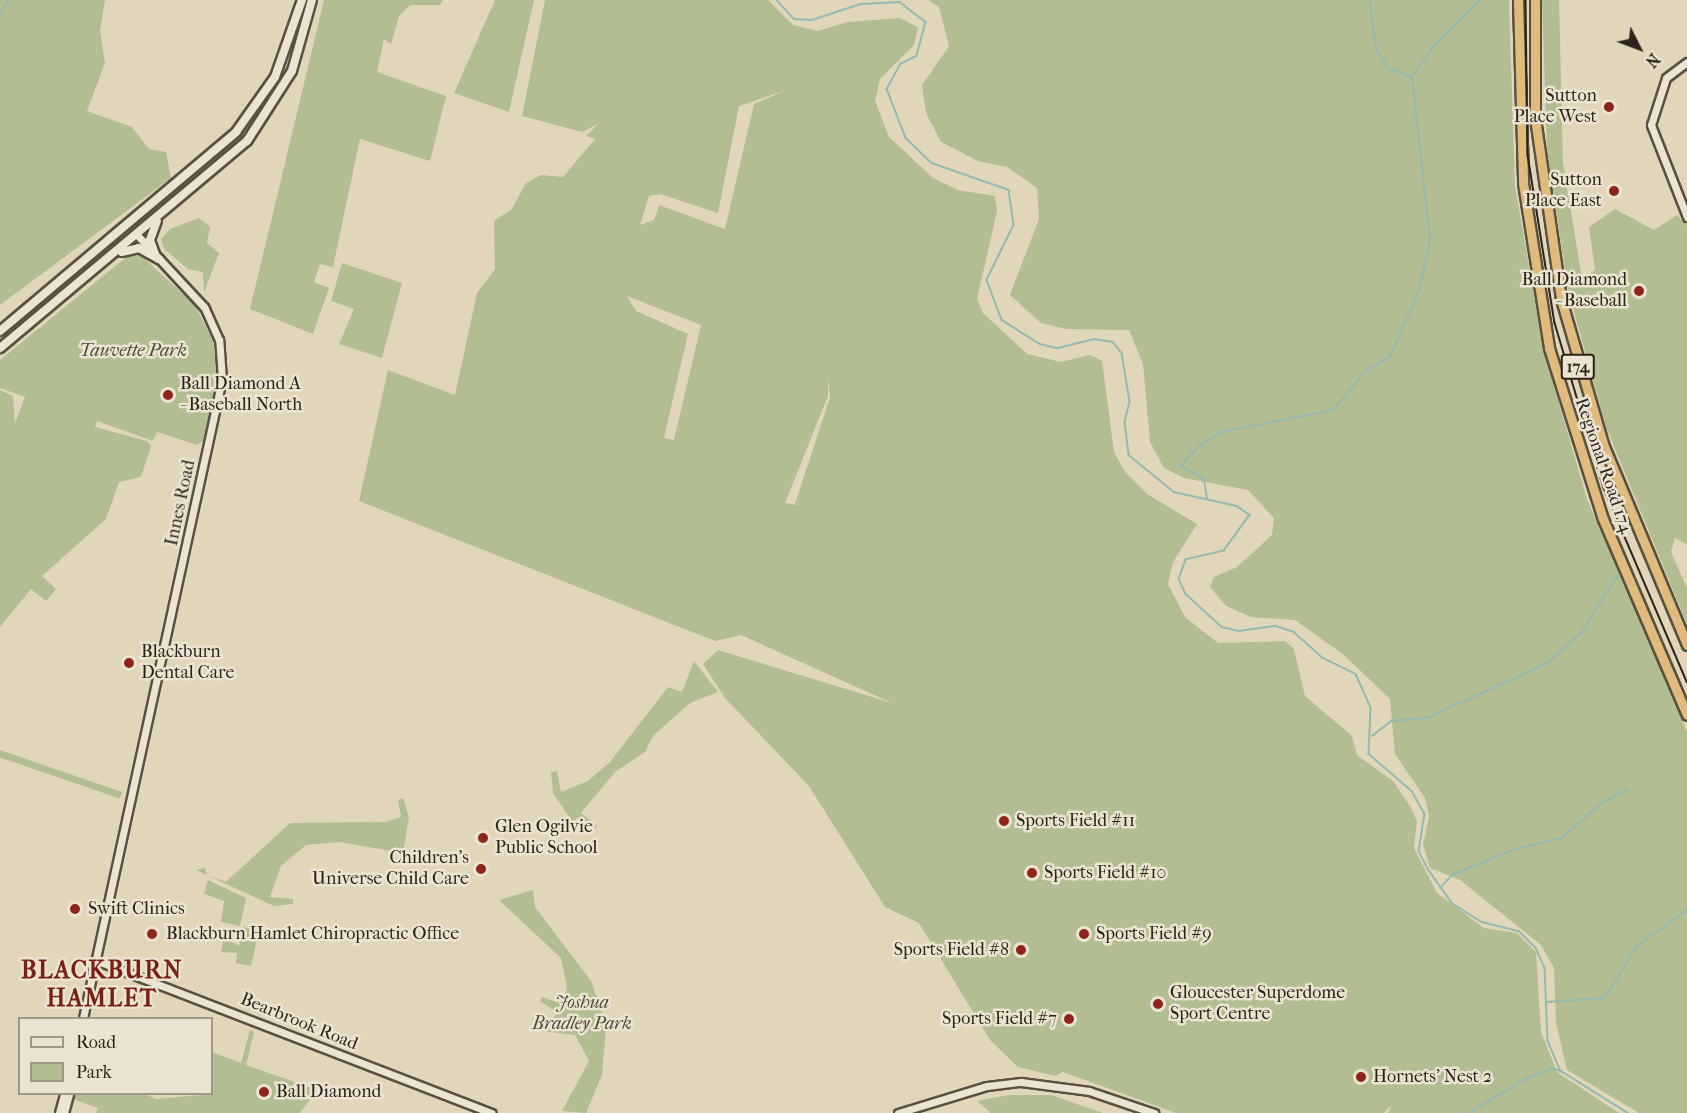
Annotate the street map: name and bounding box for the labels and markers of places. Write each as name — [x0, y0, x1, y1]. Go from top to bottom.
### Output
place label: Sutton Place West — [1514, 86, 1597, 128]
marker: Sutton Place West — [1602, 100, 1616, 114]
place label: Sutton Place East — [1525, 170, 1602, 213]
marker: Sutton Place East — [1607, 184, 1621, 198]
place label: Ball Diamond - Baseball — [1522, 270, 1627, 312]
marker: Ball Diamond - Baseball — [1632, 284, 1646, 298]
place label: Ball Diamond A - Baseball North — [180, 374, 302, 416]
marker: Ball Diamond A - Baseball North — [161, 388, 175, 402]
place label: Blackburn Dental Care — [141, 642, 234, 684]
marker: Blackburn Dental Care — [122, 656, 136, 670]
place label: Sports Field #11 — [1016, 810, 1135, 832]
marker: Sports Field #11 — [997, 814, 1011, 828]
place label: Glen Ogilvie Public School — [495, 817, 597, 860]
marker: Glen Ogilvie Public School — [476, 831, 490, 845]
place label: Children's Universe Child Care — [312, 848, 469, 890]
marker: Children's Universe Child Care — [474, 862, 488, 876]
place label: Sports Field #10 — [1044, 862, 1167, 884]
marker: Sports Field #10 — [1025, 866, 1039, 880]
place label: Swift Clinics — [88, 898, 185, 920]
marker: Swift Clinics — [66, 900, 84, 918]
place label: Blackburn Hamlet Chiropractic Office — [166, 923, 459, 945]
place label: Sports Field #9 — [1096, 923, 1212, 945]
marker: Blackburn Hamlet Chiropractic Office — [143, 925, 161, 943]
marker: Sports Field #9 — [1077, 927, 1091, 941]
place label: Sports Field #8 — [894, 939, 1009, 961]
marker: Sports Field #8 — [1014, 943, 1028, 957]
place label: Gloucester Superdome Sport Centre — [1170, 983, 1345, 1026]
marker: Gloucester Superdome Sport Centre — [1151, 997, 1165, 1011]
place label: Sports Field #7 — [942, 1008, 1057, 1030]
marker: Sports Field #7 — [1062, 1012, 1076, 1026]
place label: Hornets' Nest 2 — [1373, 1066, 1492, 1088]
marker: Hornets' Nest 2 — [1354, 1070, 1368, 1084]
place label: Ball Diamond — [276, 1081, 381, 1103]
marker: Ball Diamond — [257, 1085, 271, 1099]

